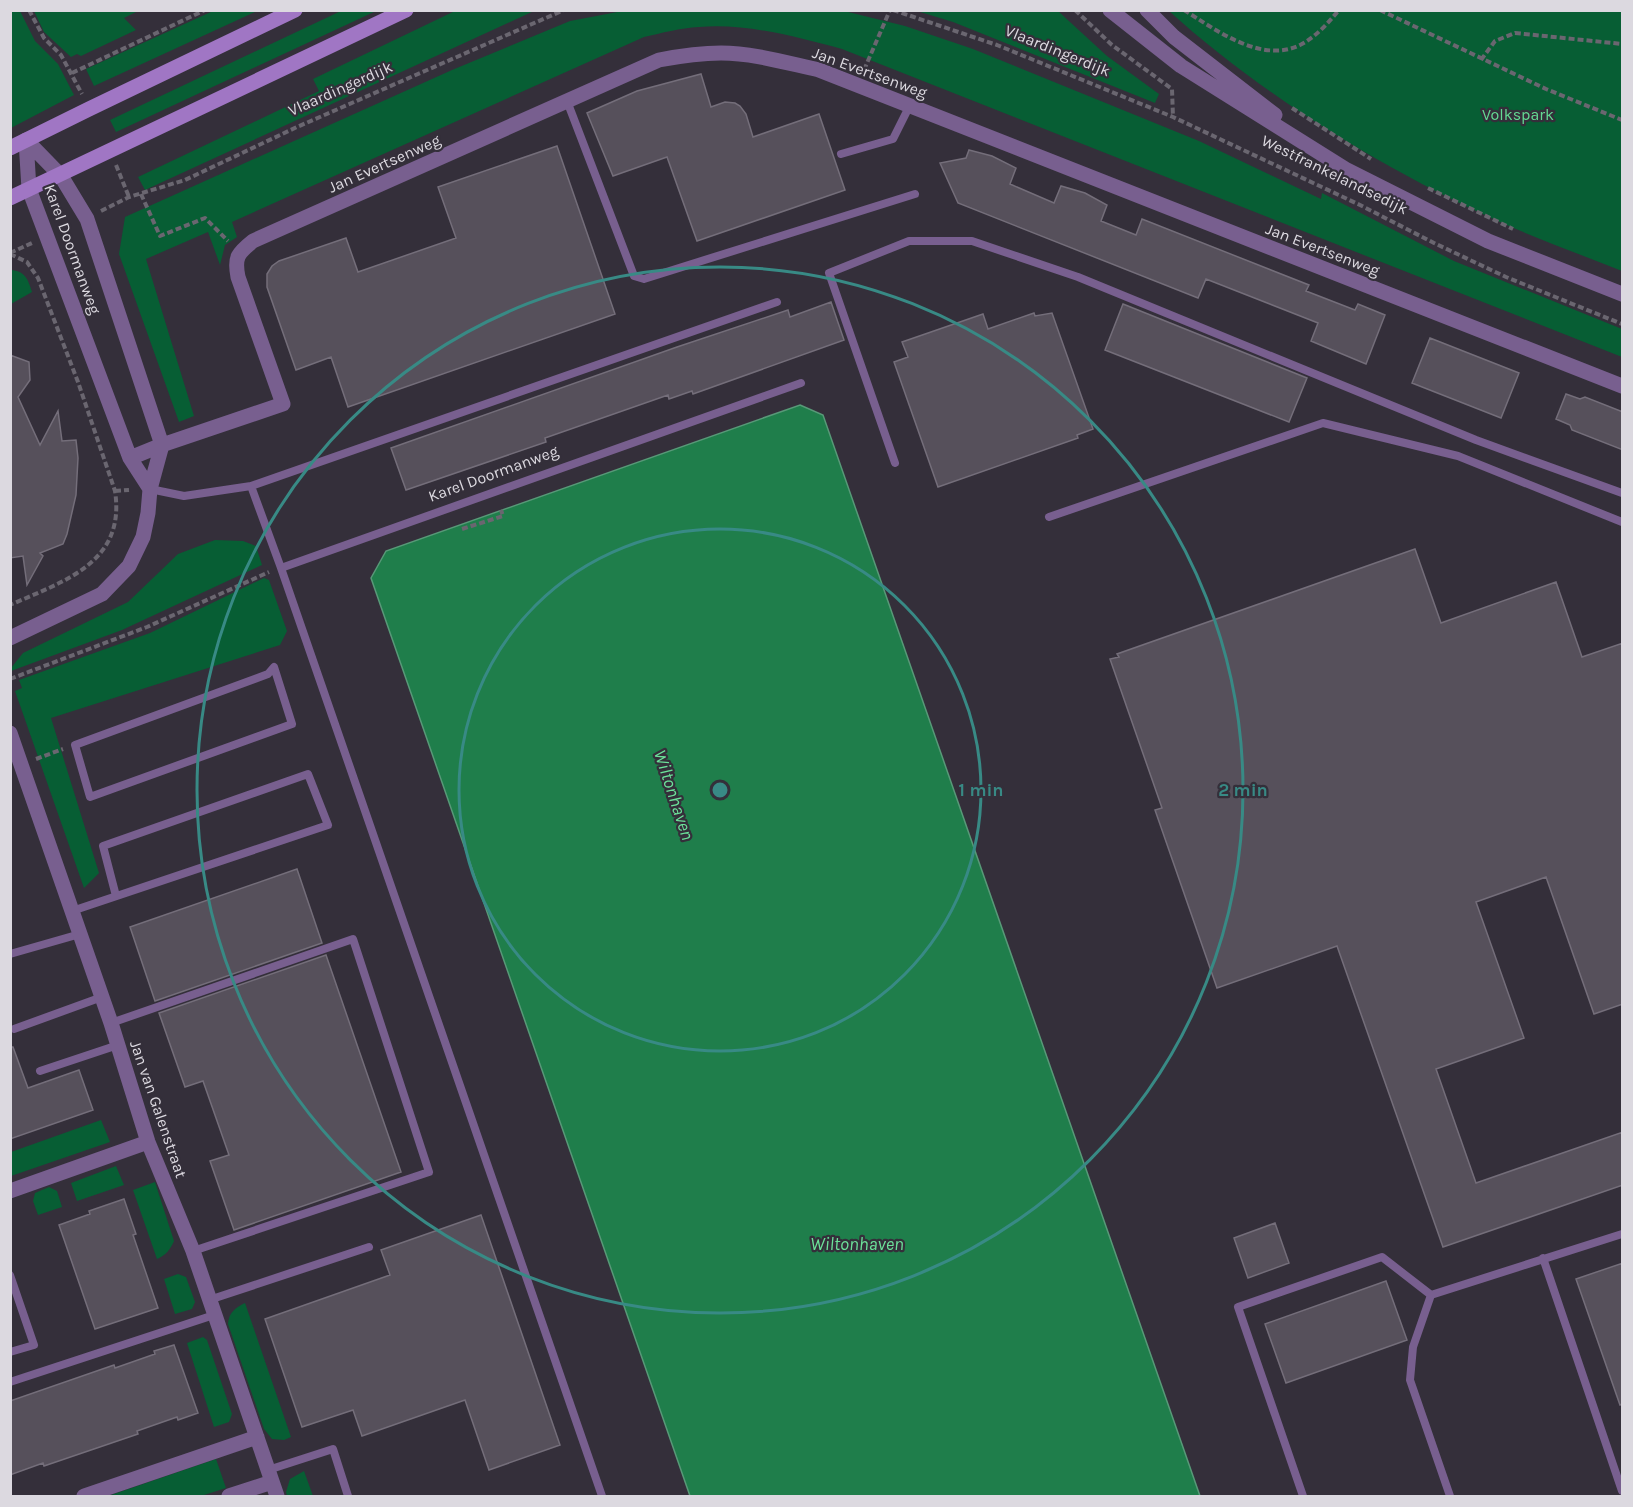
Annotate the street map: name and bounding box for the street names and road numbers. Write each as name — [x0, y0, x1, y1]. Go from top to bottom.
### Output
street label: Vlaardingerdijk — [1002, 21, 1113, 80]
street label: Jan Evertsenweg — [810, 43, 930, 102]
street label: Vlaardingerdijk — [285, 57, 395, 120]
street label: Jan Evertsenweg — [325, 130, 443, 197]
street label: Westfrankelandsedijk — [1258, 131, 1411, 218]
street label: Karel Doormanweg — [40, 182, 105, 317]
street label: Jan Evertsenweg — [1263, 219, 1383, 280]
street label: Karel Doormanweg — [426, 441, 561, 506]
street label: Jan van Galenstraat — [126, 1038, 191, 1180]

